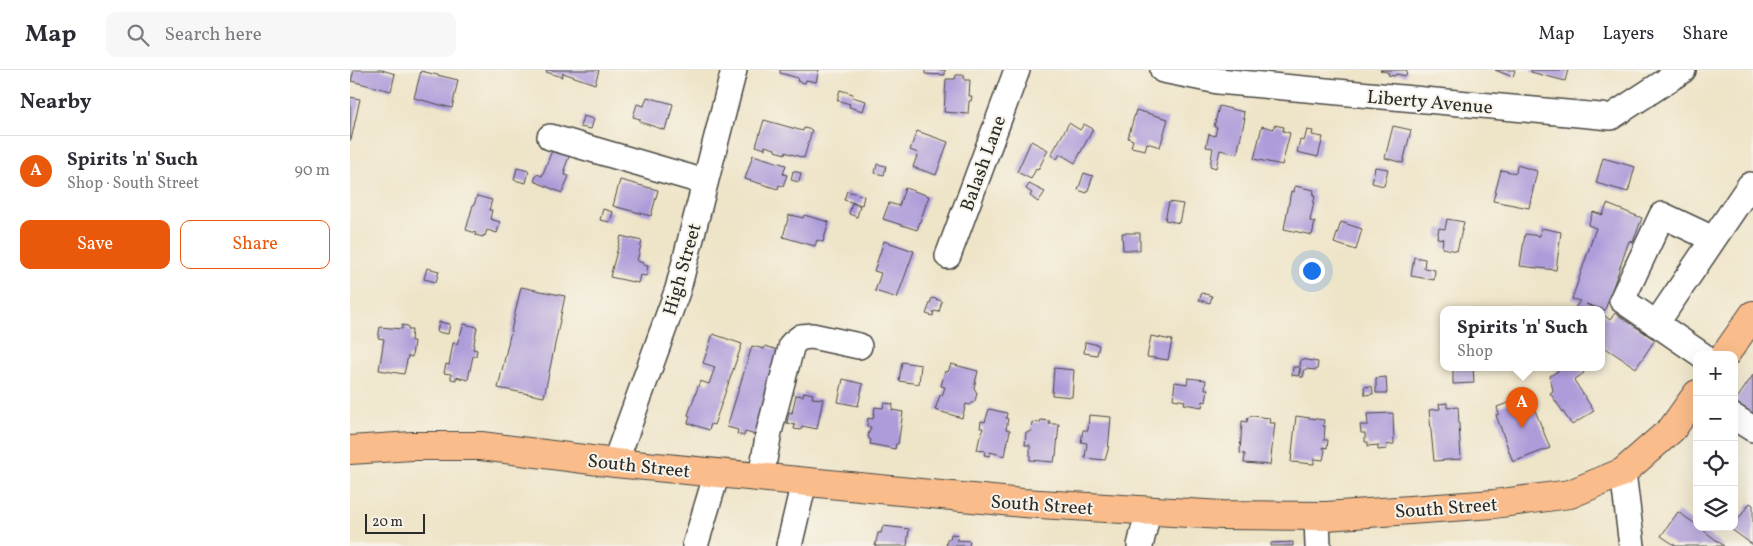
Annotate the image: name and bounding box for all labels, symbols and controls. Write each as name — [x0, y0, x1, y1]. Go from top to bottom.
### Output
search box — [106, 12, 456, 57]
text: Map — [25, 18, 76, 52]
icon: search — [124, 21, 152, 49]
text: Search here — [164, 22, 262, 48]
text: Map — [1538, 22, 1574, 47]
text: Layers — [1602, 22, 1654, 47]
text: Share — [1682, 22, 1728, 47]
street label: Liberty Avenue — [1366, 85, 1494, 121]
text: Nearby — [20, 88, 91, 117]
street label: Balash Lane — [955, 112, 1013, 215]
text: Spirits 'n' Such — [67, 147, 198, 173]
text: A — [30, 160, 42, 182]
text: 90 m — [294, 160, 330, 182]
text: Shop · South Street — [67, 173, 199, 195]
button: Save — [20, 220, 170, 269]
button: Share — [180, 220, 330, 269]
street label: High Street — [657, 220, 709, 319]
your location — [1299, 258, 1325, 284]
popup — [1440, 306, 1605, 371]
text: Spirits 'n' Such — [1457, 315, 1588, 341]
text: Shop — [1457, 341, 1493, 363]
map controls — [1693, 351, 1738, 531]
button: + — [1693, 351, 1738, 396]
pin: A — [1506, 387, 1538, 428]
button: − — [1693, 396, 1738, 441]
button: locate — [1693, 441, 1738, 486]
street label: South Street — [586, 449, 692, 485]
button: layers — [1693, 486, 1738, 531]
street label: South Street — [990, 489, 1094, 523]
street label: South Street — [1394, 492, 1499, 526]
scale bar — [365, 511, 425, 534]
text: 20 m — [372, 513, 403, 532]

